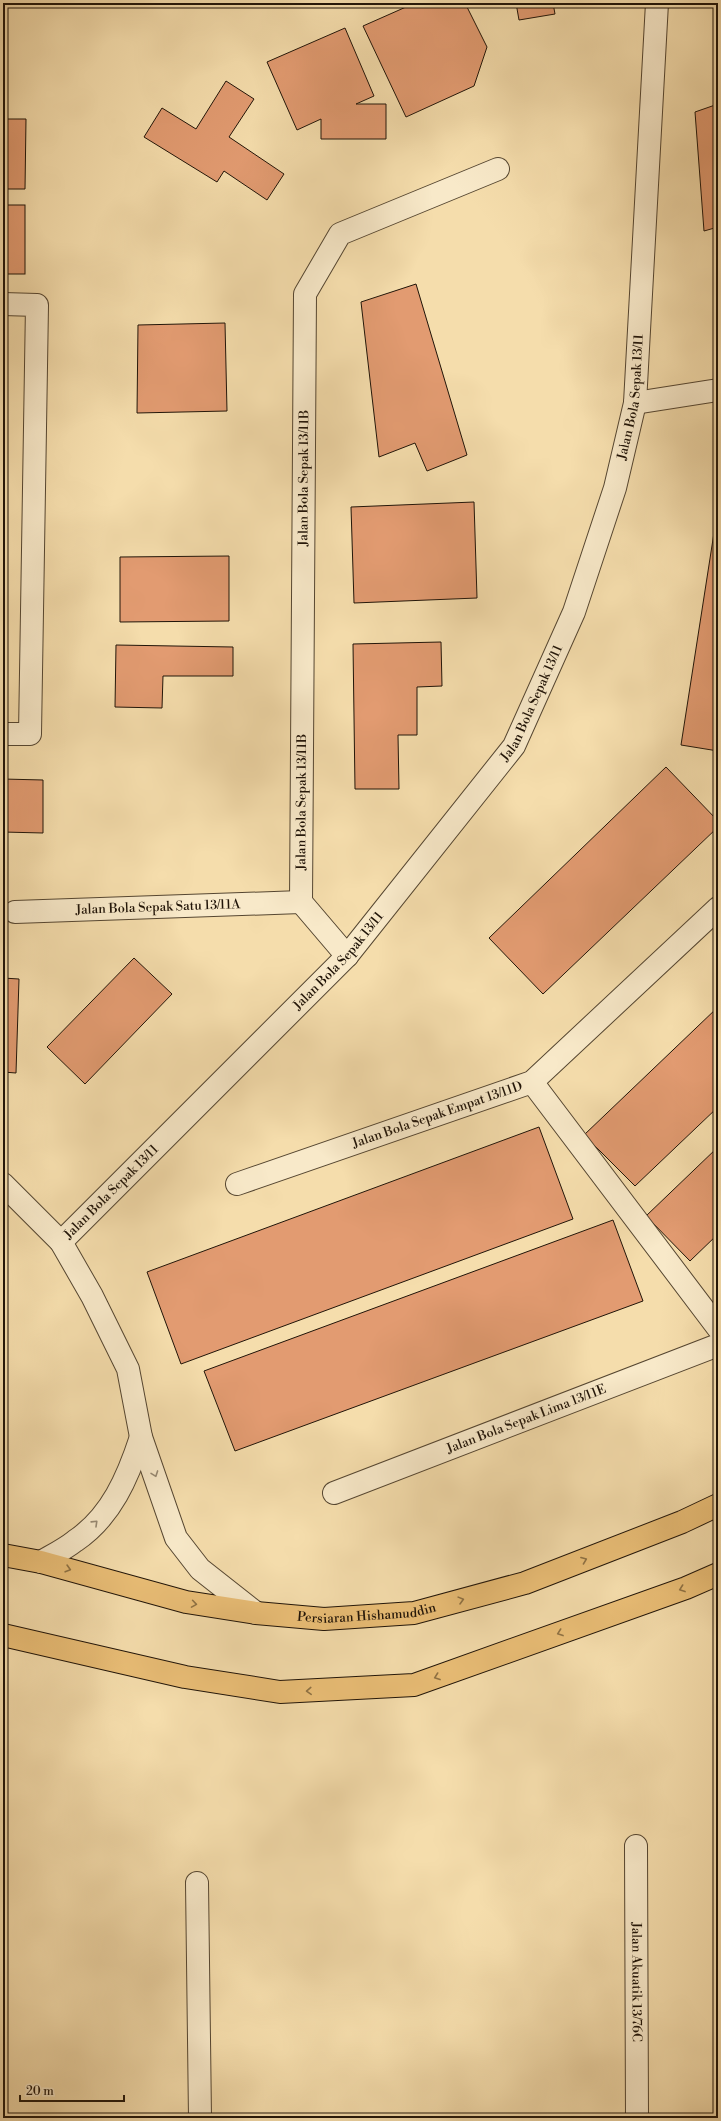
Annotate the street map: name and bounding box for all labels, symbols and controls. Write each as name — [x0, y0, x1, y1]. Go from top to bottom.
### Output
street label: Jalan Bola Sepak 13/11 — [614, 333, 647, 462]
street label: Jalan Bola Sepak 13/11B — [295, 410, 312, 547]
street label: Jalan Bola Sepak 13/11 — [496, 642, 566, 765]
street label: Jalan Bola Sepak 13/11B — [293, 734, 310, 871]
street label: Jalan Bola Sepak Satu 13/11A — [74, 896, 242, 918]
street label: Jalan Bola Sepak 13/11 — [289, 908, 387, 1014]
street label: Jalan Bola Sepak Empat 13/11D — [349, 1078, 525, 1152]
street label: Jalan Bola Sepak 13/11 — [60, 1141, 162, 1243]
street label: Jalan Bola Sepak Lima 13/11E — [443, 1381, 608, 1457]
one-way arrow — [150, 1470, 158, 1477]
one-way arrow — [90, 1520, 98, 1528]
one-way arrow — [581, 1557, 588, 1565]
one-way arrow — [65, 1565, 72, 1573]
one-way arrow — [679, 1585, 686, 1593]
one-way arrow — [458, 1597, 464, 1605]
one-way arrow — [191, 1599, 197, 1607]
street label: Persiaran Hishamuddin — [296, 1599, 438, 1627]
one-way arrow — [556, 1629, 563, 1637]
one-way arrow — [434, 1672, 441, 1681]
one-way arrow — [306, 1687, 312, 1695]
street label: Jalan Akuatik 13/76C — [628, 1921, 645, 2042]
scale bar — [20, 2077, 124, 2103]
text: 20 m — [26, 2084, 54, 2099]

